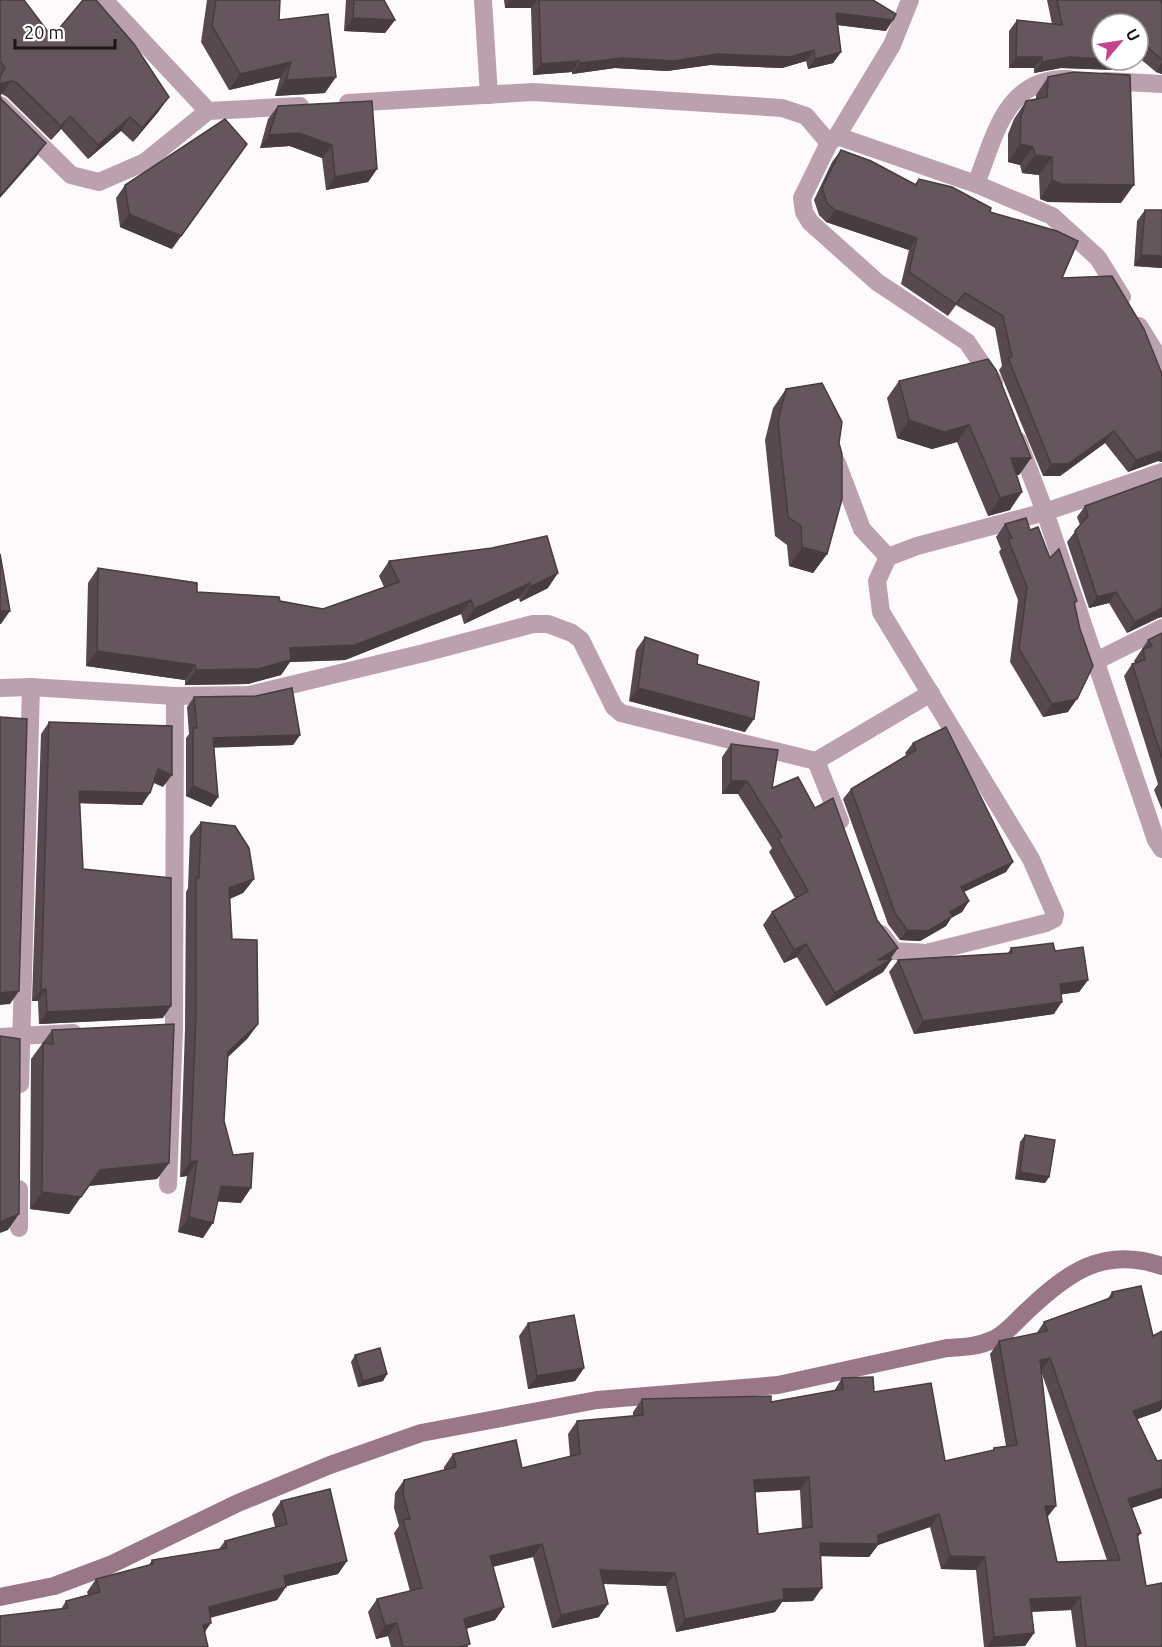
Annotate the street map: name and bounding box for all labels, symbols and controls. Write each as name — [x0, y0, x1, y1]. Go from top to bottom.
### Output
scale bar — [15, 12, 116, 50]
north arrow — [1090, 12, 1150, 72]
text: 20 m — [24, 22, 64, 42]
text: U — [1123, 25, 1144, 44]

